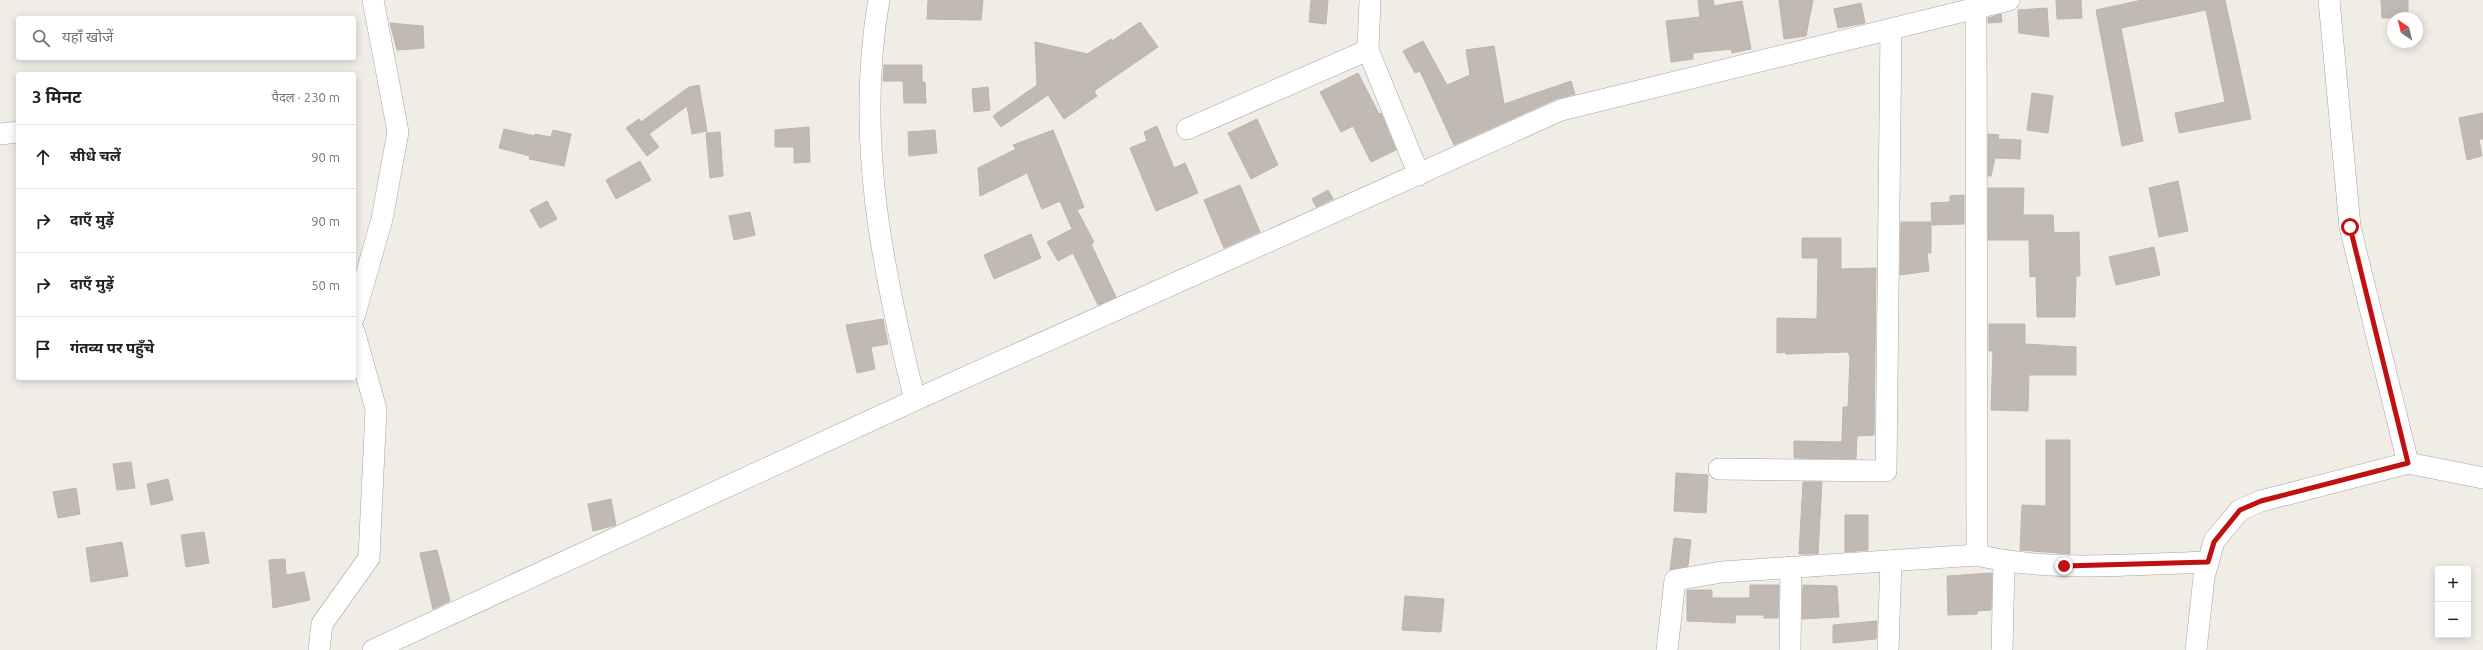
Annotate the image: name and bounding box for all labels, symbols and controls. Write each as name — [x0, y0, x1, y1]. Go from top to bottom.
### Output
north arrow — [2387, 12, 2423, 48]
search box — [16, 16, 356, 60]
icon: search — [30, 27, 52, 49]
text: यहाँ खोजें — [62, 28, 113, 45]
text: 3 मिनट — [32, 87, 81, 106]
text: पैदल · 230 m — [272, 90, 340, 104]
icon: ahead — [32, 146, 54, 168]
text: सीधे चलें — [70, 147, 121, 164]
text: 90 m — [311, 150, 340, 164]
icon: right — [32, 210, 54, 232]
text: दाएँ मुड़ें — [70, 211, 114, 228]
text: 90 m — [311, 214, 340, 228]
route start — [2341, 218, 2359, 236]
icon: right — [32, 274, 54, 296]
text: दाएँ मुड़ें — [70, 275, 114, 292]
text: 50 m — [311, 278, 340, 292]
icon: arrive — [32, 338, 54, 360]
text: गंतव्य पर पहुँचे — [70, 339, 154, 356]
route end — [2055, 557, 2073, 575]
map controls — [2435, 566, 2471, 638]
button: + — [2435, 566, 2471, 602]
button: − — [2435, 602, 2471, 638]

